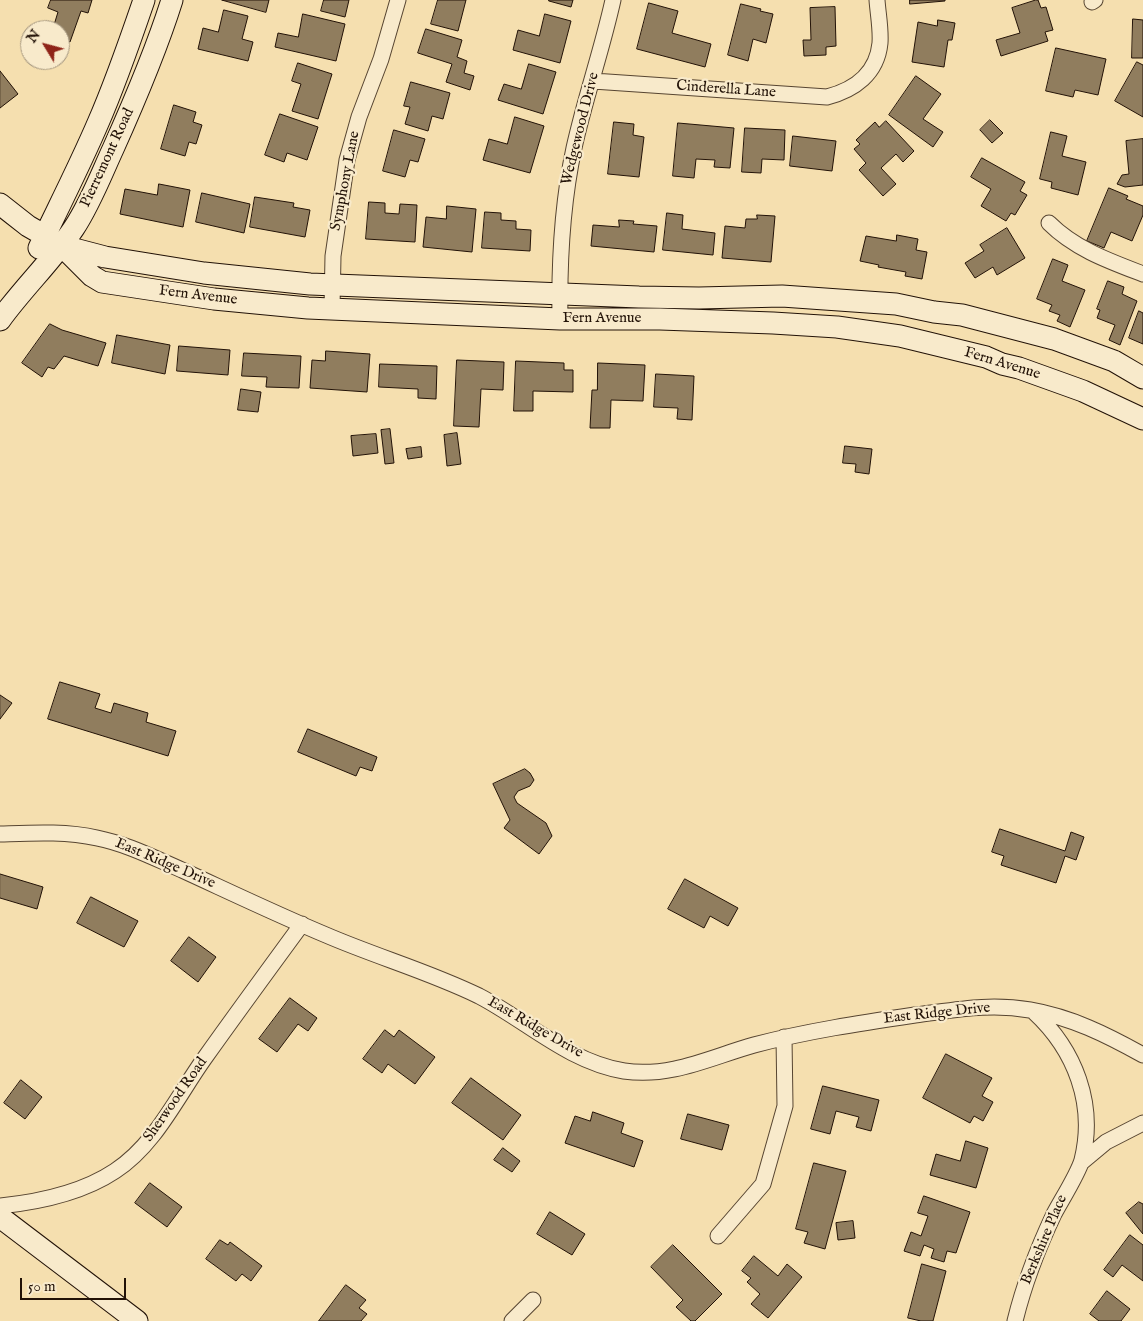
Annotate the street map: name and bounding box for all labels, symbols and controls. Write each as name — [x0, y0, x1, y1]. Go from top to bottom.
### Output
north arrow — [20, 20, 70, 70]
text: N — [23, 26, 45, 47]
street label: Wedgewood Drive — [558, 71, 604, 187]
street label: Cinderella Lane — [676, 78, 776, 102]
street label: Pierremont Road — [77, 106, 139, 210]
street label: Symphony Lane — [328, 130, 364, 232]
street label: Fern Avenue — [158, 282, 238, 310]
street label: Fern Avenue — [563, 310, 641, 328]
street label: Fern Avenue — [962, 344, 1042, 384]
street label: East Ridge Drive — [112, 835, 218, 893]
street label: East Ridge Drive — [484, 993, 586, 1063]
street label: East Ridge Drive — [883, 999, 991, 1029]
street label: Sherwood Road — [140, 1054, 212, 1146]
street label: Berkshire Place — [1018, 1192, 1072, 1288]
scale bar — [22, 1268, 129, 1300]
text: 50 m — [28, 1277, 56, 1296]

